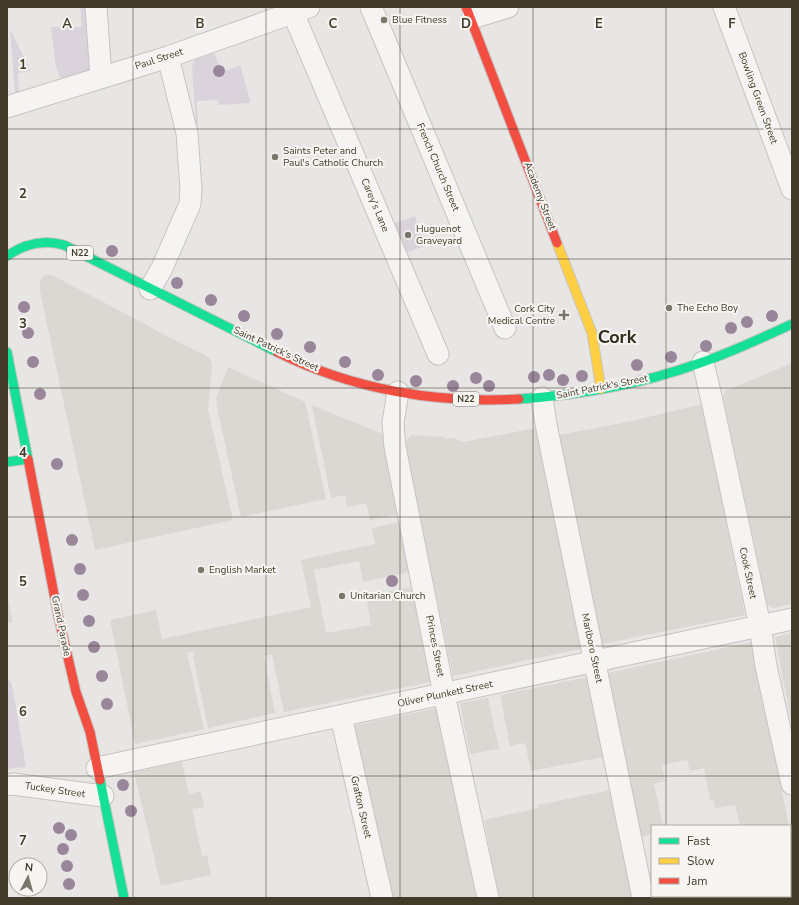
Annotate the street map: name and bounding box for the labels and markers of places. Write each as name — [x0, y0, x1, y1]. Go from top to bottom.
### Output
place label: Blue Fitness — [392, 13, 447, 27]
marker: Blue Fitness — [379, 15, 389, 25]
place label: Saints Peter and Paul's Catholic Church — [283, 144, 383, 170]
marker: Saints Peter and Paul's Catholic Church — [270, 152, 280, 162]
place label: Huguenot Graveyard — [416, 222, 462, 248]
marker: Huguenot Graveyard — [403, 230, 413, 240]
place label: The Echo Boy — [677, 301, 739, 315]
place label: Cork City Medical Centre — [488, 302, 556, 328]
marker: The Echo Boy — [664, 303, 674, 313]
marker: Cork City Medical Centre — [558, 309, 570, 321]
place label: English Market — [209, 563, 276, 577]
marker: English Market — [196, 565, 206, 575]
place label: Unitarian Church — [350, 589, 425, 603]
marker: Unitarian Church — [337, 591, 347, 601]

